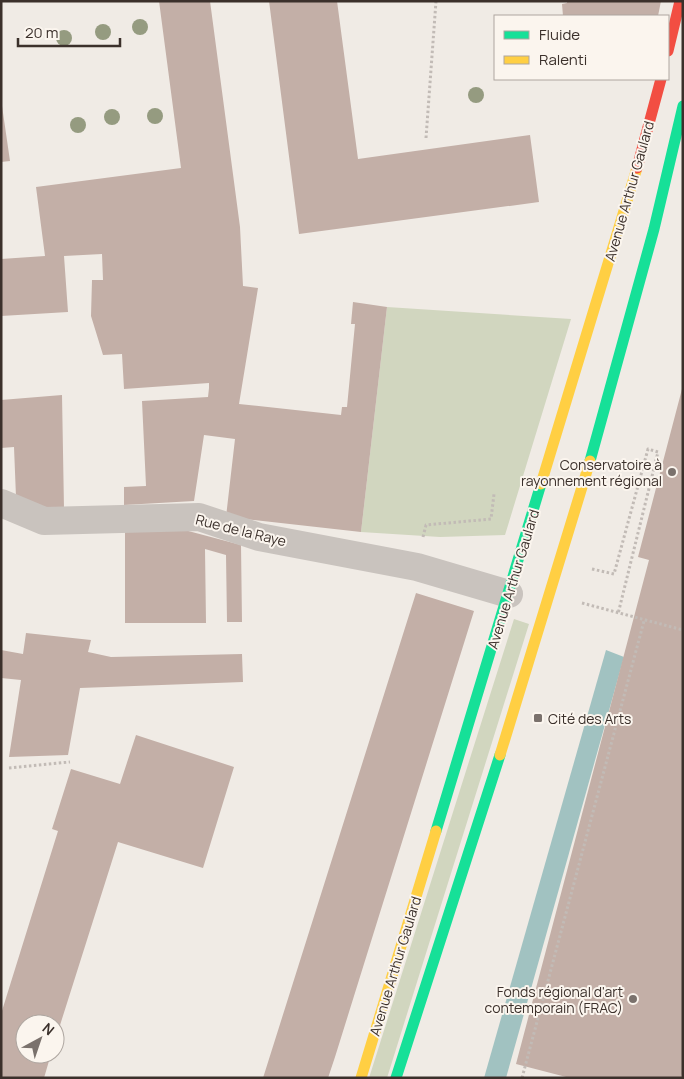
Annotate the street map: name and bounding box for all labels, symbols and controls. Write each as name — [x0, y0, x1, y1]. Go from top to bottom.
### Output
scale bar — [18, 15, 120, 47]
legend — [494, 15, 669, 80]
text: 20 m — [25, 22, 58, 43]
text: Fluide — [539, 24, 580, 45]
text: Ralenti — [539, 49, 587, 70]
street label: Avenue Arthur Gaulard — [600, 119, 658, 263]
place label: Conservatoire à rayonnement régional — [521, 455, 662, 490]
marker: Conservatoire à rayonnement régional — [666, 466, 678, 478]
street label: Avenue Arthur Gaulard — [483, 507, 543, 651]
street label: Rue de la Raye — [194, 510, 288, 550]
place label: Cité des Arts — [548, 709, 631, 728]
marker: Cité des Arts — [532, 712, 544, 724]
street label: Avenue Arthur Gaulard — [365, 894, 425, 1038]
place label: Fonds régional d'art contemporain (FRAC) — [485, 982, 623, 1017]
marker: Fonds régional d'art contemporain (FRAC) — [627, 993, 639, 1005]
north arrow — [15, 1014, 65, 1064]
text: N — [39, 1018, 59, 1039]

